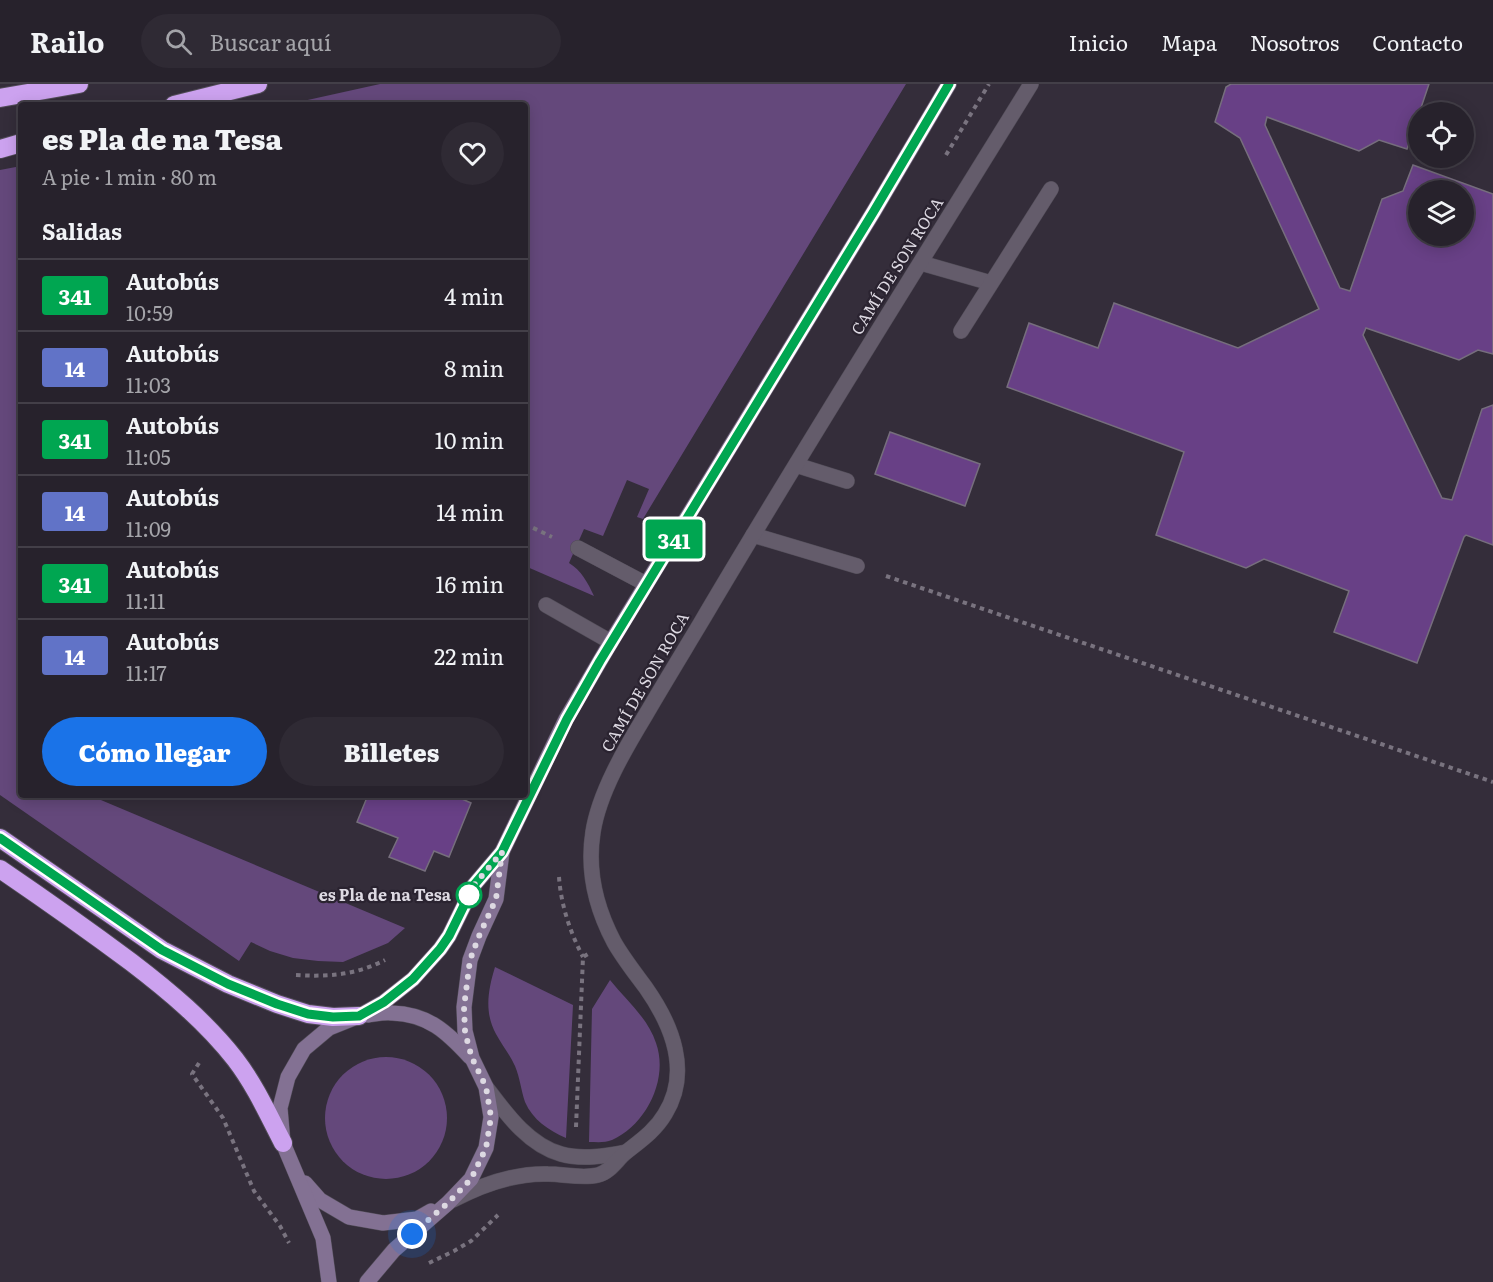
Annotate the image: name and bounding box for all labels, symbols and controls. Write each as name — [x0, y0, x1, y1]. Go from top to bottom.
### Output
search box — [141, 14, 561, 68]
text: Railo — [30, 20, 105, 62]
icon: search — [162, 25, 195, 58]
text: Buscar aquí — [210, 25, 331, 58]
text: Inicio — [1069, 26, 1128, 57]
text: Mapa — [1161, 26, 1217, 57]
text: Nosotros — [1250, 26, 1339, 57]
text: Contacto — [1372, 26, 1463, 57]
map controls — [1408, 102, 1474, 246]
button: locate — [1408, 102, 1474, 168]
text: es Pla de na Tesa — [42, 117, 282, 159]
button: heart — [441, 122, 504, 185]
text: A pie · 1 min · 80 m — [42, 161, 217, 191]
button: layers — [1408, 180, 1474, 246]
street label: CAMÍ DE SON ROCA — [844, 192, 948, 339]
text: Salidas — [42, 214, 122, 247]
text: Autobús — [126, 264, 219, 297]
text: 4 min — [444, 279, 504, 312]
text: 341 — [58, 280, 92, 311]
text: 10:59 — [126, 297, 173, 327]
text: Autobús — [126, 336, 219, 369]
text: 8 min — [444, 351, 504, 384]
text: 14 — [65, 352, 85, 383]
text: 11:03 — [126, 369, 171, 399]
text: Autobús — [126, 408, 219, 441]
text: 10 min — [435, 423, 504, 456]
text: 341 — [58, 424, 92, 455]
text: 11:05 — [126, 441, 171, 471]
text: Autobús — [126, 480, 219, 513]
text: 14 min — [436, 495, 504, 528]
text: 14 — [65, 496, 85, 527]
text: 11:09 — [126, 513, 171, 543]
line badge: 341 — [640, 520, 708, 558]
text: 341 — [657, 524, 691, 555]
text: Autobús — [126, 552, 219, 585]
text: 16 min — [436, 567, 504, 600]
text: 341 — [58, 568, 92, 599]
text: 11:11 — [126, 585, 165, 615]
street label: CAMÍ DE SON ROCA — [594, 607, 694, 756]
text: Autobús — [126, 624, 219, 657]
text: 22 min — [434, 639, 504, 672]
text: 14 — [65, 640, 85, 671]
text: 11:17 — [126, 657, 167, 687]
button: Cómo llegar — [42, 717, 267, 786]
button: Billetes — [279, 717, 504, 786]
place label: es Pla de na Tesa — [319, 882, 452, 906]
marker: es Pla de na Tesa — [456, 882, 482, 908]
your location — [397, 1219, 427, 1249]

